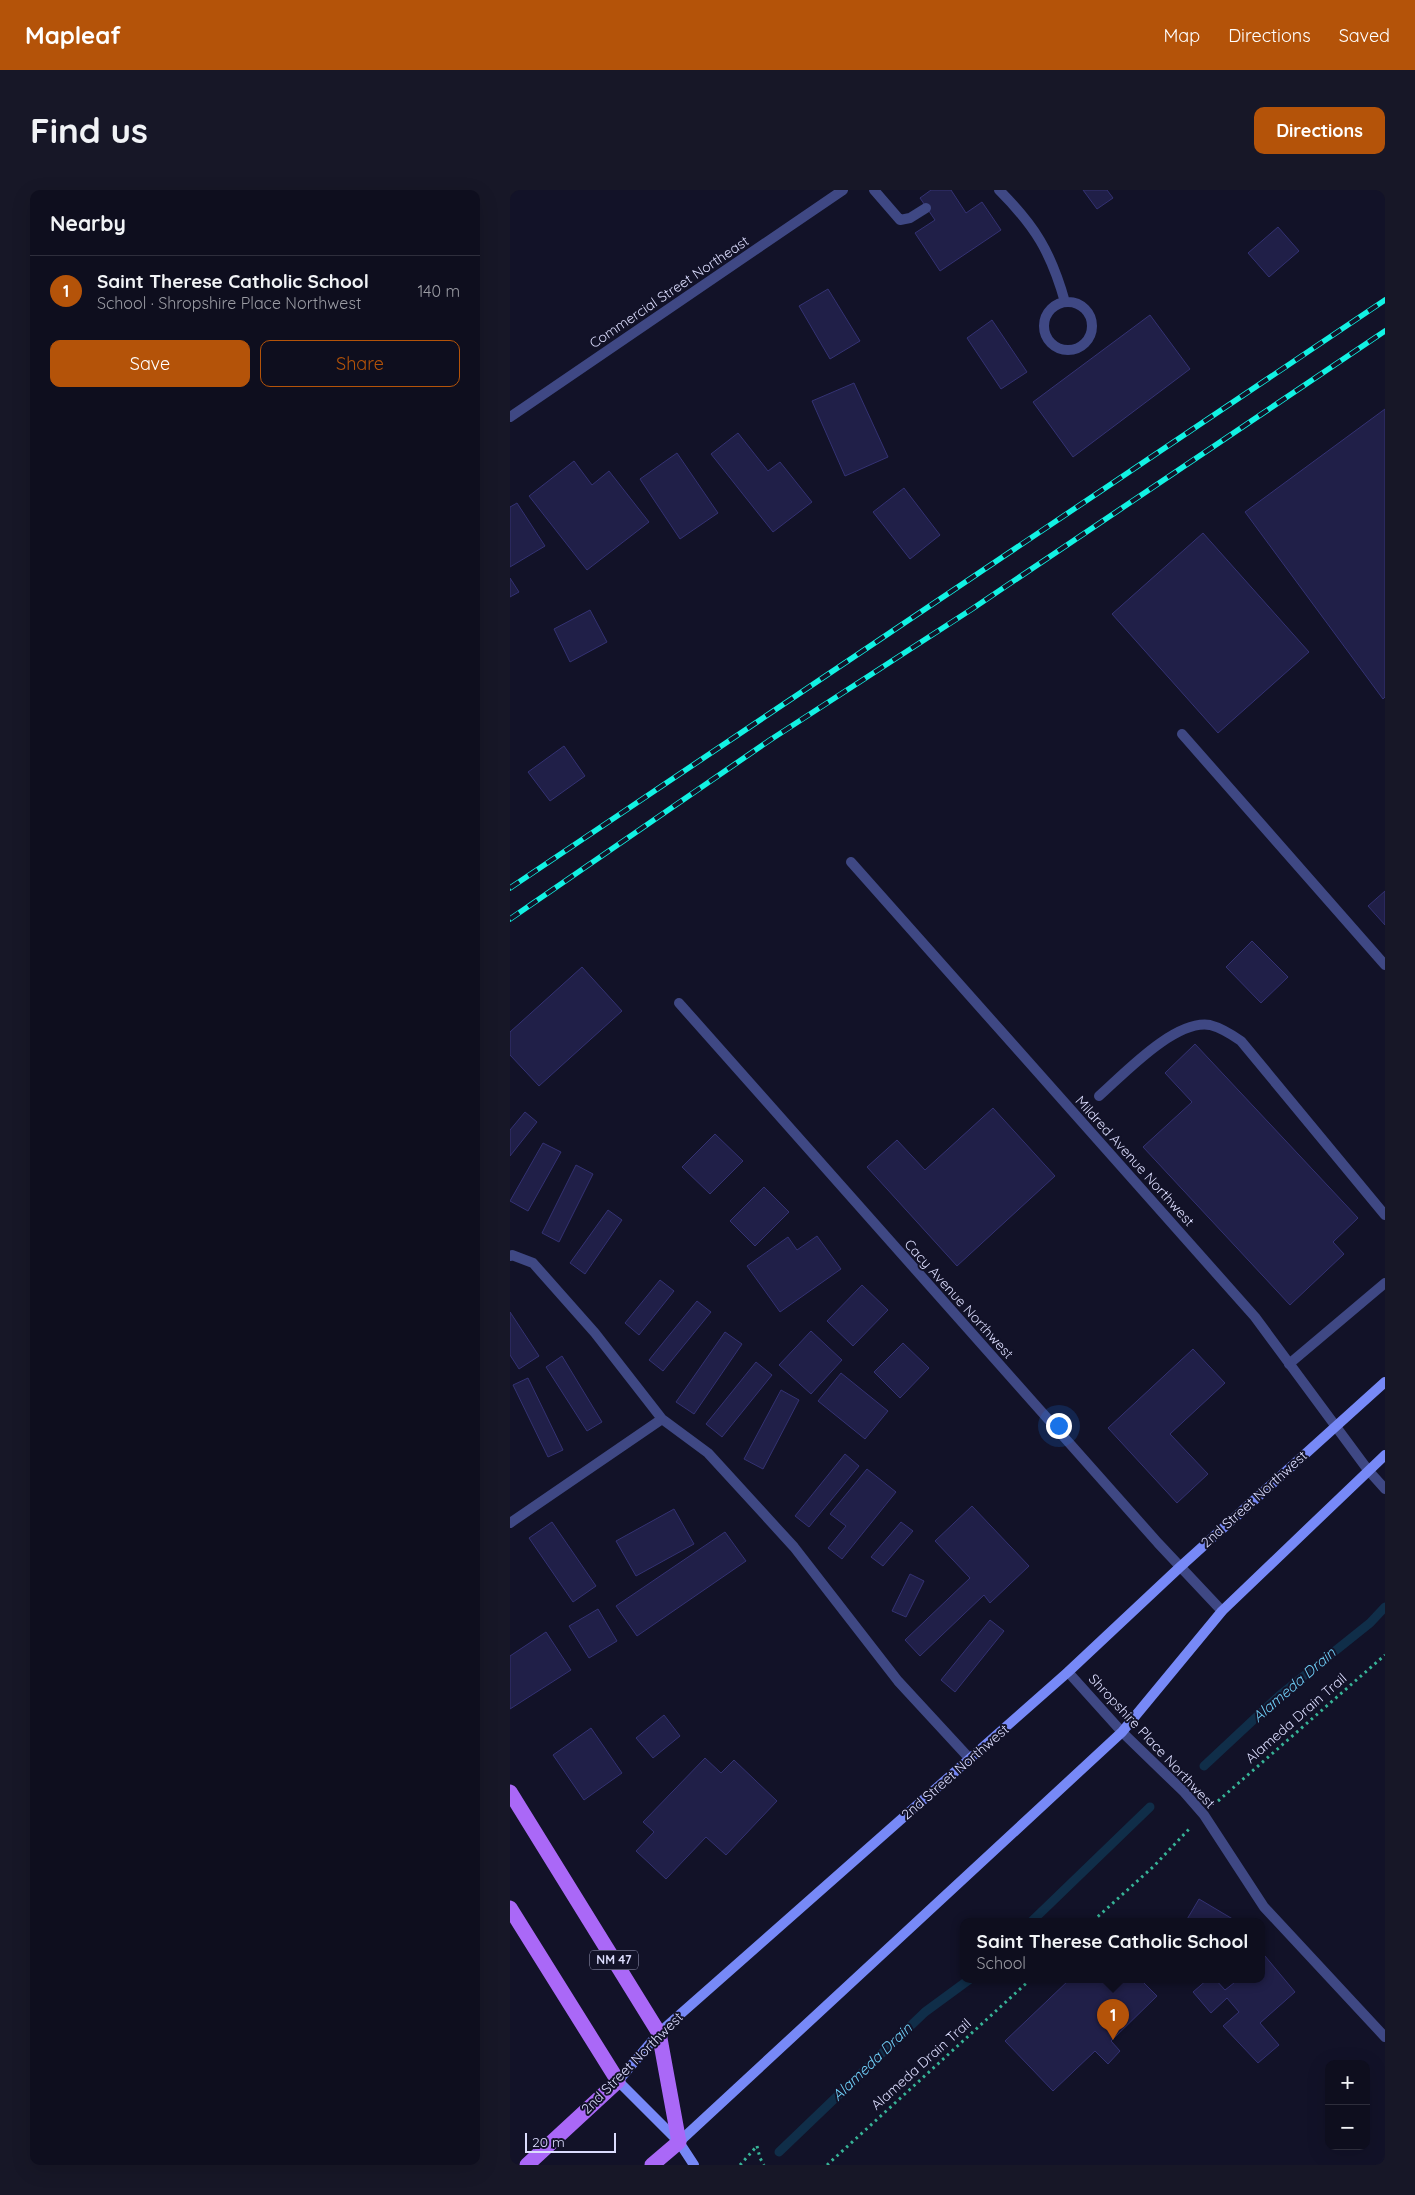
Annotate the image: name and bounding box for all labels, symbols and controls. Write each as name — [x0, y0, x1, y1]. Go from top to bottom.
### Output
text: Mapleaf — [25, 20, 121, 50]
text: Map — [1163, 24, 1200, 47]
text: Directions — [1228, 24, 1311, 47]
text: Saved — [1339, 24, 1390, 47]
button: Directions — [1254, 107, 1385, 154]
text: Find us — [30, 108, 148, 152]
text: Nearby — [50, 210, 126, 236]
street label: Commercial Street Northeast — [586, 232, 752, 352]
text: Saint Therese Catholic School — [97, 269, 369, 293]
text: 1 — [63, 281, 69, 301]
text: 140 m — [417, 281, 460, 301]
text: School · Shropshire Place Northwest — [97, 293, 361, 313]
button: Save — [50, 340, 250, 387]
button: Share — [260, 340, 460, 387]
street label: Mildred Avenue Northwest — [1072, 1092, 1199, 1230]
street label: Cacy Avenue Northwest — [901, 1235, 1018, 1363]
your location — [1046, 1413, 1072, 1439]
street label: 2nd Street Northwest — [1197, 1446, 1311, 1551]
water label: Alameda Drain — [1248, 1643, 1339, 1726]
street label: Alameda Drain Trail — [1242, 1669, 1350, 1767]
street label: Shropshire Place Northwest — [1085, 1670, 1219, 1812]
street label: 2nd Street Northwest — [897, 1720, 1013, 1824]
popup — [960, 1918, 1265, 1983]
text: Saint Therese Catholic School — [977, 1929, 1248, 1953]
road number: NM 47 — [590, 1950, 638, 1970]
text: School — [977, 1953, 1026, 1973]
pin: 1 — [1097, 1999, 1129, 2040]
street label: 2nd Street Northwest — [577, 2008, 687, 2118]
street label: Alameda Drain Trail — [867, 2014, 975, 2114]
water label: Alameda Drain — [828, 2018, 916, 2105]
map controls — [1325, 2060, 1370, 2150]
button: + — [1325, 2060, 1370, 2105]
button: − — [1325, 2105, 1370, 2150]
scale bar — [525, 2130, 616, 2153]
text: 20 m — [532, 2133, 565, 2151]

